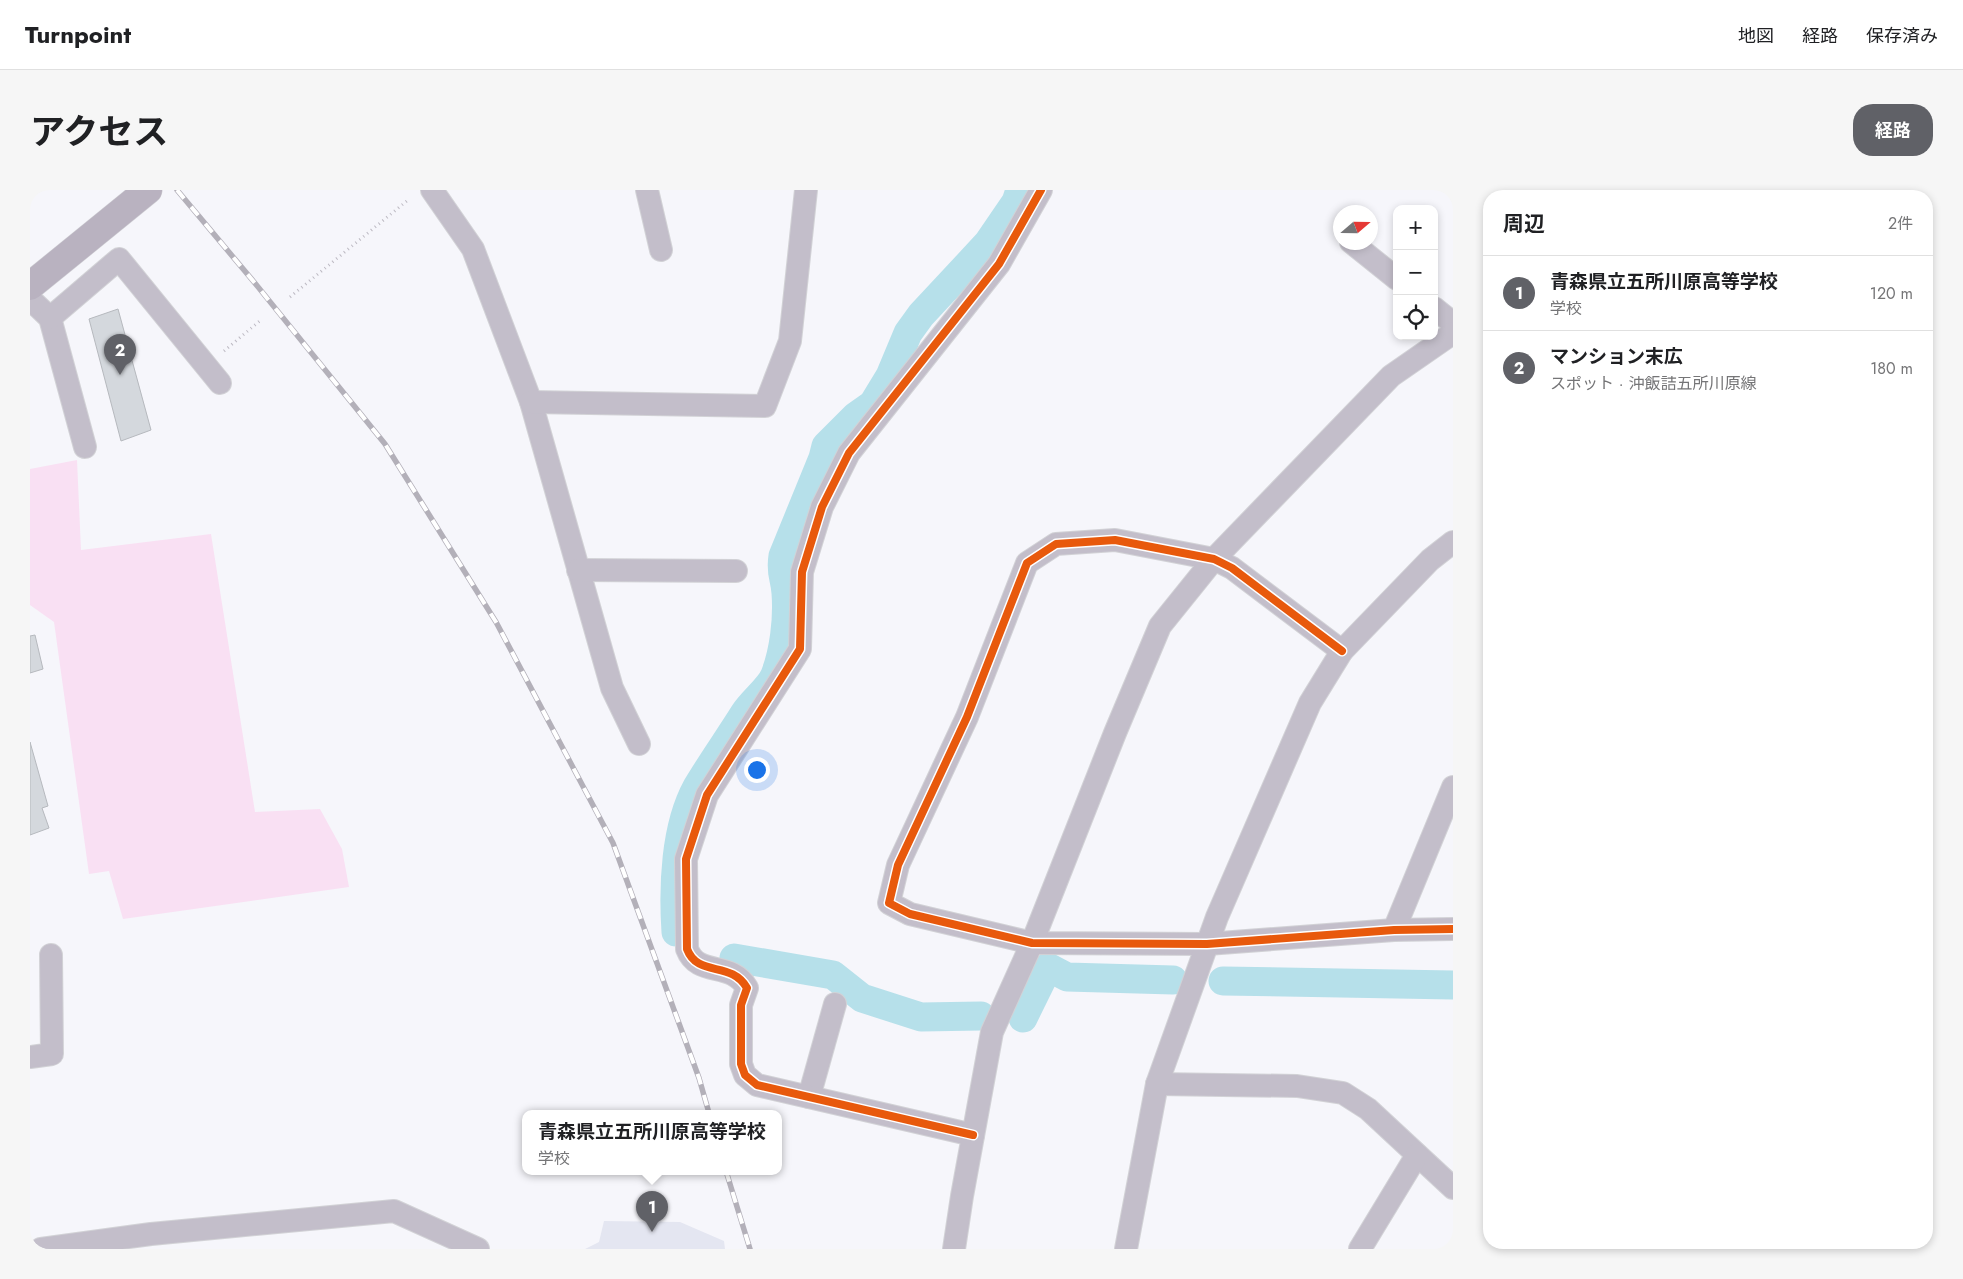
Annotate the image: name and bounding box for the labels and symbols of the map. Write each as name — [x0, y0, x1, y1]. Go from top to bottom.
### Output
north arrow — [1333, 205, 1378, 250]
pin: 2 — [104, 334, 136, 375]
your location — [744, 757, 770, 783]
pin: 1 — [636, 1191, 668, 1232]

